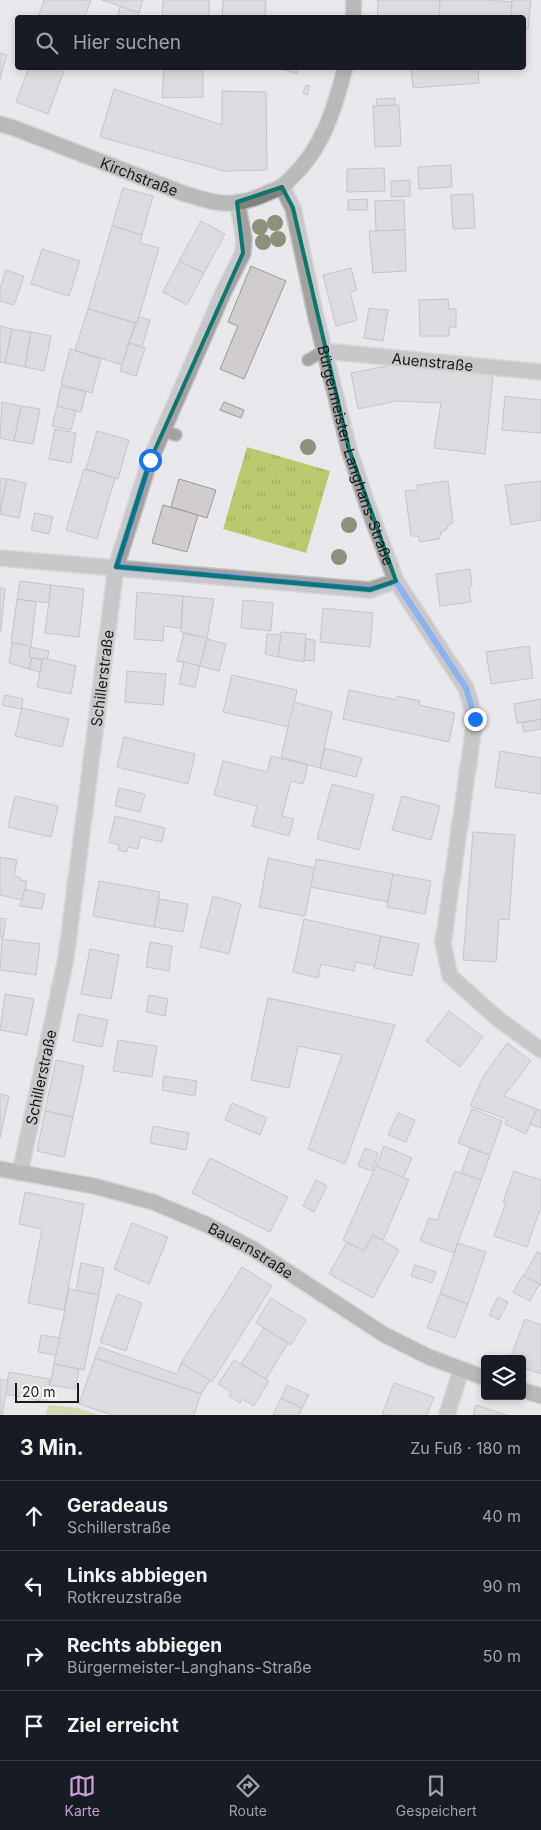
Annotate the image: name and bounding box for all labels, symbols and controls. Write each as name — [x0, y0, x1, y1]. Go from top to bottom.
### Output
search box — [15, 15, 526, 70]
icon: search — [33, 29, 61, 57]
text: Hier suchen — [73, 31, 181, 54]
street label: Kirchstraße — [98, 153, 181, 200]
street label: Bürgermeister-Langhans-Straße — [314, 343, 399, 568]
street label: Auenstraße — [391, 348, 474, 375]
route start — [139, 449, 162, 472]
street label: Schillerstraße — [86, 629, 117, 728]
route end — [464, 708, 487, 731]
street label: Schillerstraße — [21, 1028, 60, 1127]
street label: Bauernstraße — [205, 1218, 297, 1282]
map controls — [481, 1355, 526, 1400]
button: layers — [481, 1355, 526, 1400]
scale bar — [15, 1380, 79, 1403]
text: 20 m — [22, 1383, 56, 1400]
text: 3 Min. — [20, 1435, 84, 1460]
text: Zu Fuß · 180 m — [410, 1438, 521, 1458]
text: Geradeaus — [67, 1494, 168, 1517]
icon: ahead — [20, 1502, 48, 1530]
text: 40 m — [482, 1506, 521, 1526]
text: Schillerstraße — [67, 1517, 171, 1537]
text: Links abbiegen — [67, 1564, 208, 1587]
icon: left — [20, 1572, 48, 1600]
text: 90 m — [482, 1576, 521, 1596]
text: Rotkreuzstraße — [67, 1587, 182, 1607]
text: Rechts abbiegen — [67, 1634, 222, 1657]
icon: right — [20, 1642, 48, 1670]
text: 50 m — [483, 1646, 521, 1666]
text: Bürgermeister-Langhans-Straße — [67, 1657, 312, 1677]
icon: arrive — [20, 1712, 48, 1740]
text: Ziel erreicht — [67, 1714, 179, 1737]
tab: Karte — [64, 1772, 100, 1819]
tab: Route — [229, 1772, 267, 1819]
tab: Gespeichert — [396, 1772, 476, 1819]

